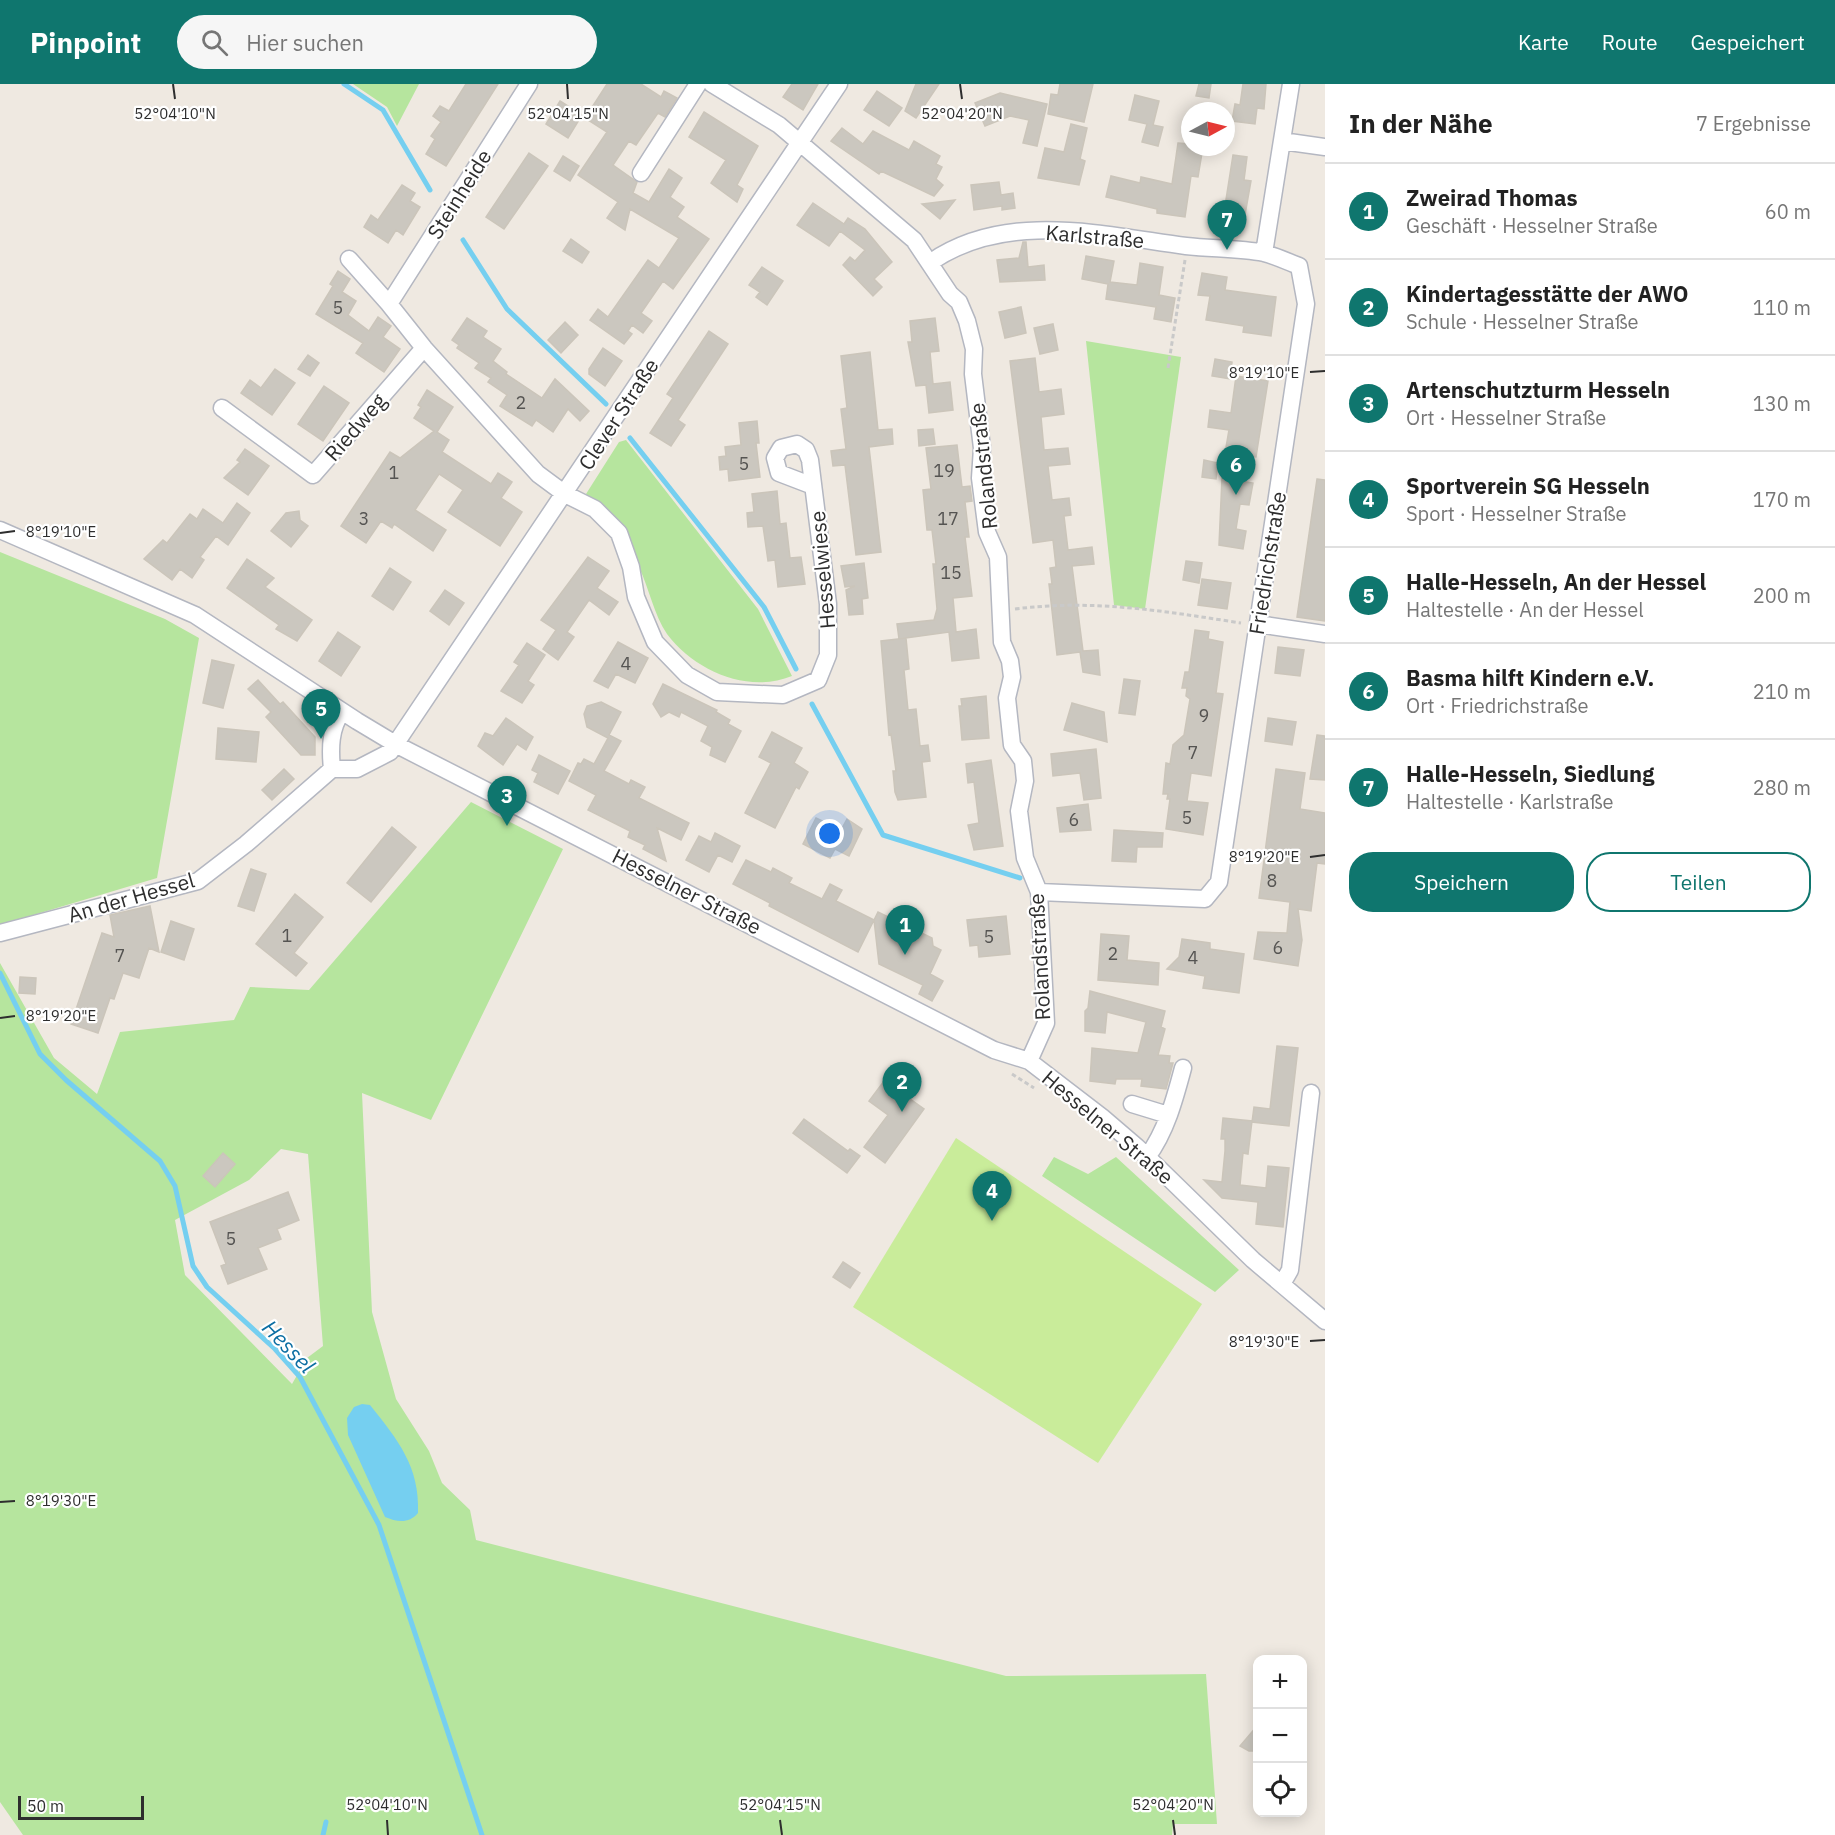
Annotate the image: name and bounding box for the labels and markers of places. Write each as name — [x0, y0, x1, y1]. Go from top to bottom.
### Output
pin: 7 — [1208, 200, 1246, 250]
pin: 6 — [1216, 446, 1256, 495]
pin: 5 — [302, 690, 340, 739]
pin: 3 — [488, 776, 526, 826]
pin: 1 — [886, 906, 924, 955]
pin: 2 — [882, 1062, 922, 1112]
pin: 4 — [972, 1172, 1012, 1221]

